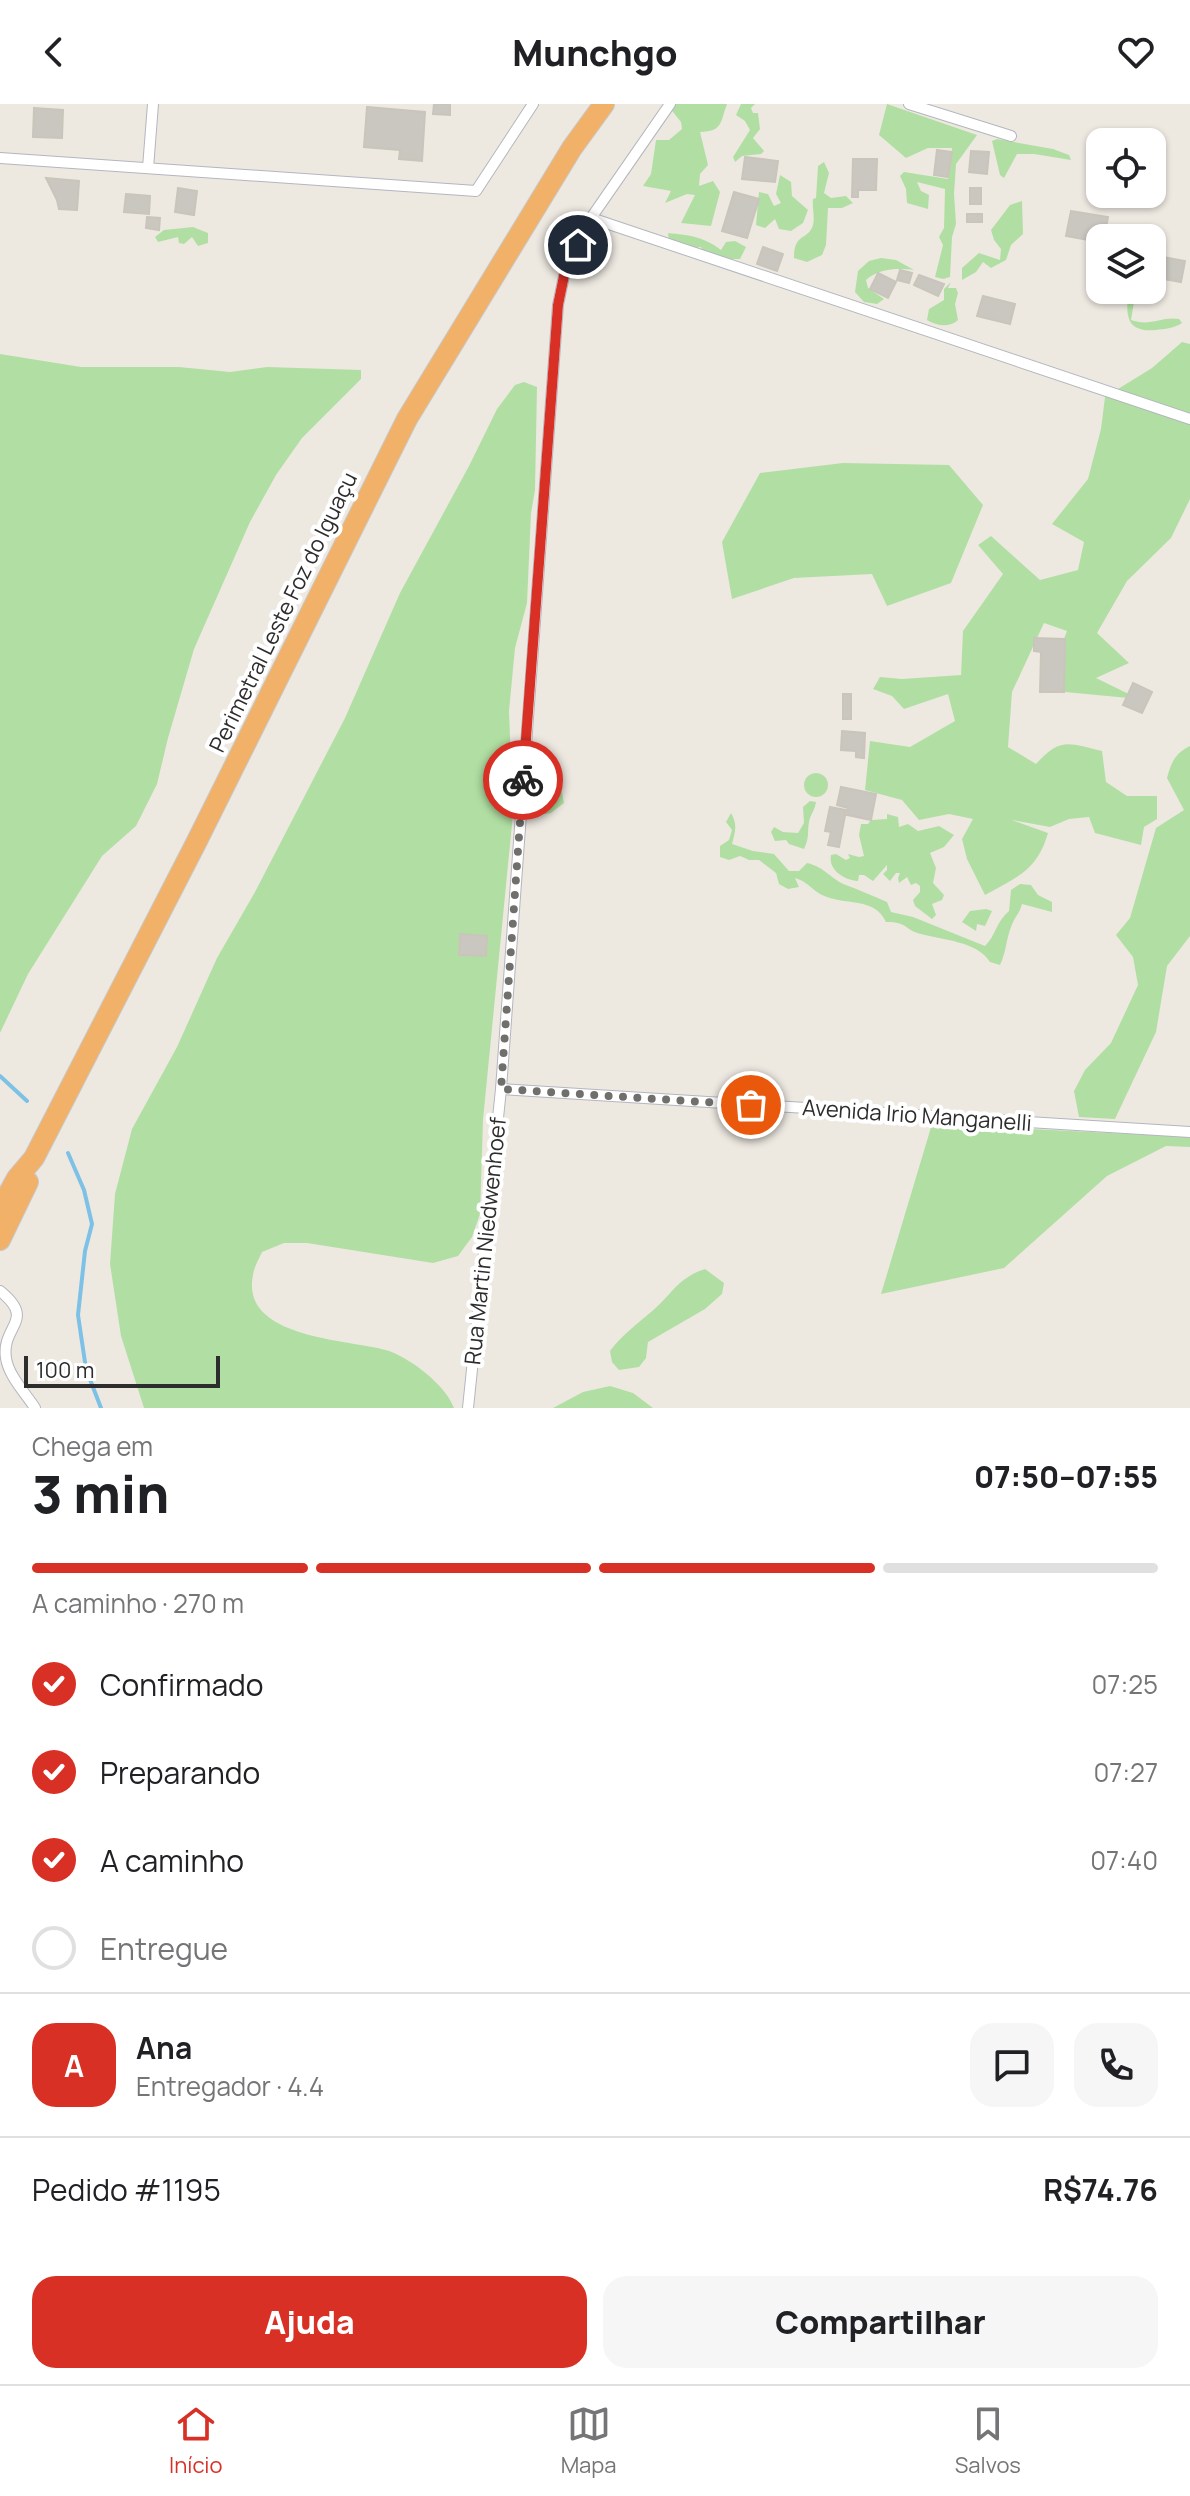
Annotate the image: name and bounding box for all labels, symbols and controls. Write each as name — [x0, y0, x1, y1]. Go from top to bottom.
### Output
text: Munchgo — [512, 28, 678, 77]
icon: back — [32, 30, 76, 74]
icon: heart — [1114, 30, 1158, 74]
map controls — [1086, 128, 1166, 304]
button: locate — [1086, 128, 1166, 208]
pin — [544, 211, 612, 279]
icon: home — [556, 223, 600, 267]
button: layers — [1086, 224, 1166, 304]
street label: Perimetral Leste Foz do Iguaçu — [202, 467, 364, 757]
courier — [483, 740, 563, 820]
icon: bike — [501, 758, 545, 802]
pin — [717, 1071, 785, 1139]
icon: bag — [729, 1083, 773, 1127]
street label: Avenida Irio Manganelli — [801, 1092, 1033, 1138]
street label: Rua Martin Niedwenhoef — [457, 1116, 513, 1366]
scale bar — [24, 1352, 220, 1388]
text: 100 m — [36, 1355, 94, 1385]
text: Chega em — [32, 1428, 153, 1464]
text: 07:50–07:55 — [974, 1456, 1158, 1497]
text: 3 min — [32, 1458, 169, 1529]
text: A caminho · 270 m — [32, 1585, 244, 1621]
icon: check — [32, 1662, 76, 1706]
text: Confirmado — [100, 1664, 264, 1705]
text: 07:25 — [1091, 1666, 1158, 1702]
icon: check — [32, 1750, 76, 1794]
text: Preparando — [100, 1752, 260, 1793]
text: 07:27 — [1093, 1754, 1158, 1790]
icon: check — [32, 1838, 76, 1882]
text: A caminho — [100, 1840, 244, 1881]
text: 07:40 — [1090, 1842, 1158, 1878]
text: Entregue — [100, 1928, 228, 1969]
button: chat — [970, 2023, 1054, 2107]
button: phone — [1074, 2023, 1158, 2107]
text: Ana — [136, 2027, 192, 2068]
text: A — [64, 2045, 84, 2086]
text: Entregador · 4.4 — [136, 2068, 324, 2104]
text: Pedido #1195 — [32, 2169, 221, 2210]
text: R$74.76 — [1043, 2169, 1158, 2210]
button: Ajuda — [32, 2276, 587, 2368]
button: Compartilhar — [603, 2276, 1158, 2368]
tab: Início — [169, 2402, 222, 2480]
tab: Mapa — [561, 2402, 617, 2480]
tab: Salvos — [955, 2402, 1021, 2480]

